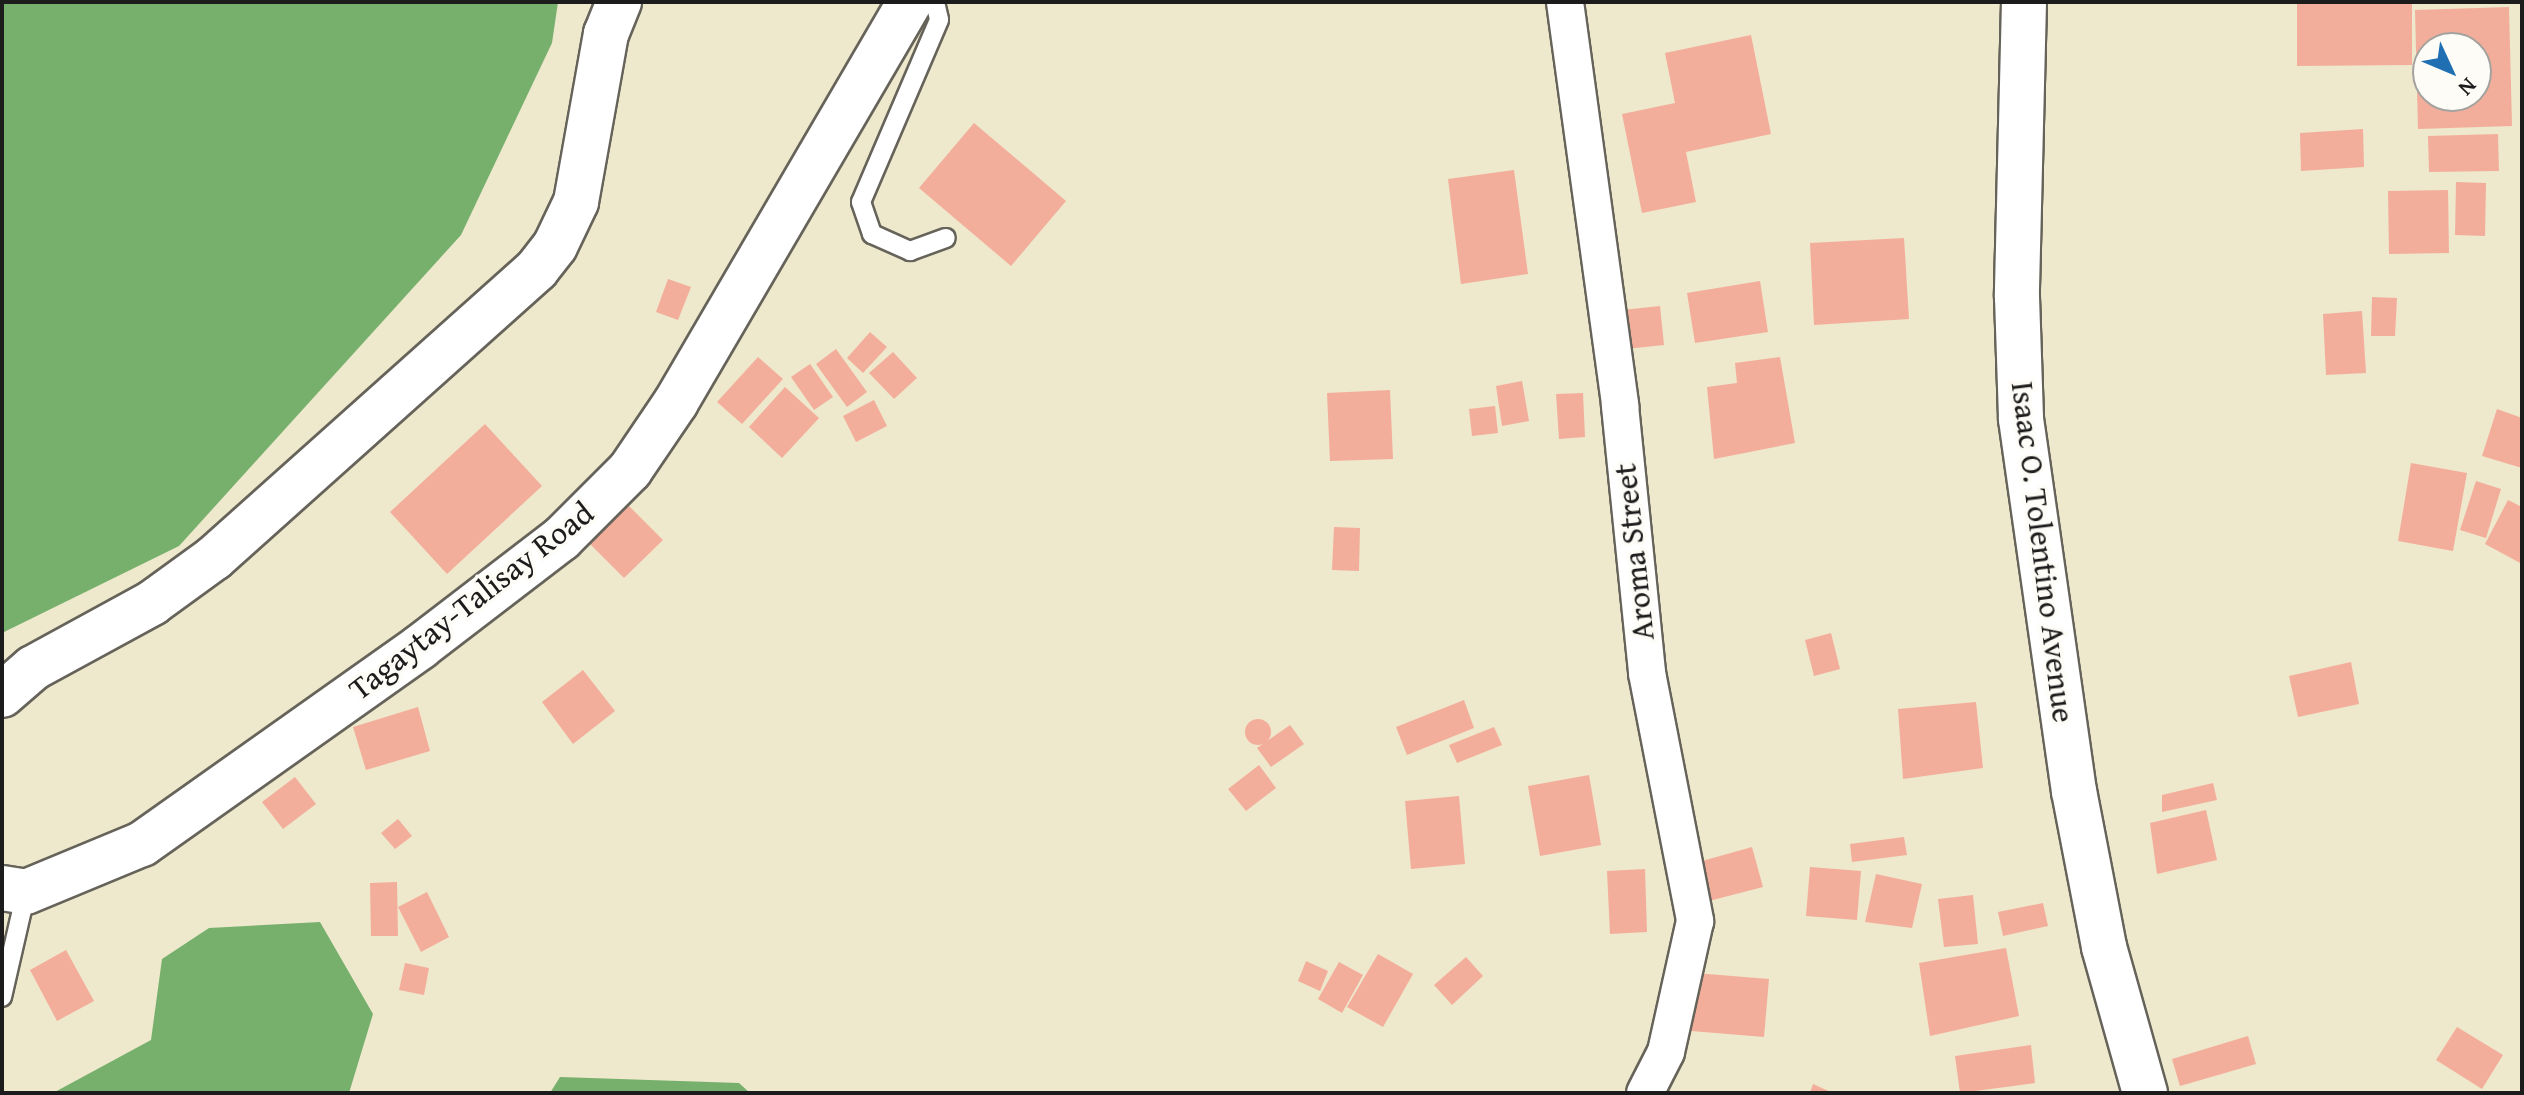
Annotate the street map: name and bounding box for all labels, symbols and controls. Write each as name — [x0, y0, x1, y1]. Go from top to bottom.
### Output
north arrow — [2412, 32, 2492, 112]
text: N — [2451, 71, 2484, 104]
street label: Isaac O. Tolentino Avenue — [2003, 379, 2083, 725]
street label: Aroma Street — [1606, 462, 1662, 642]
street label: Tagaytay-Talisay Road — [341, 494, 601, 708]

